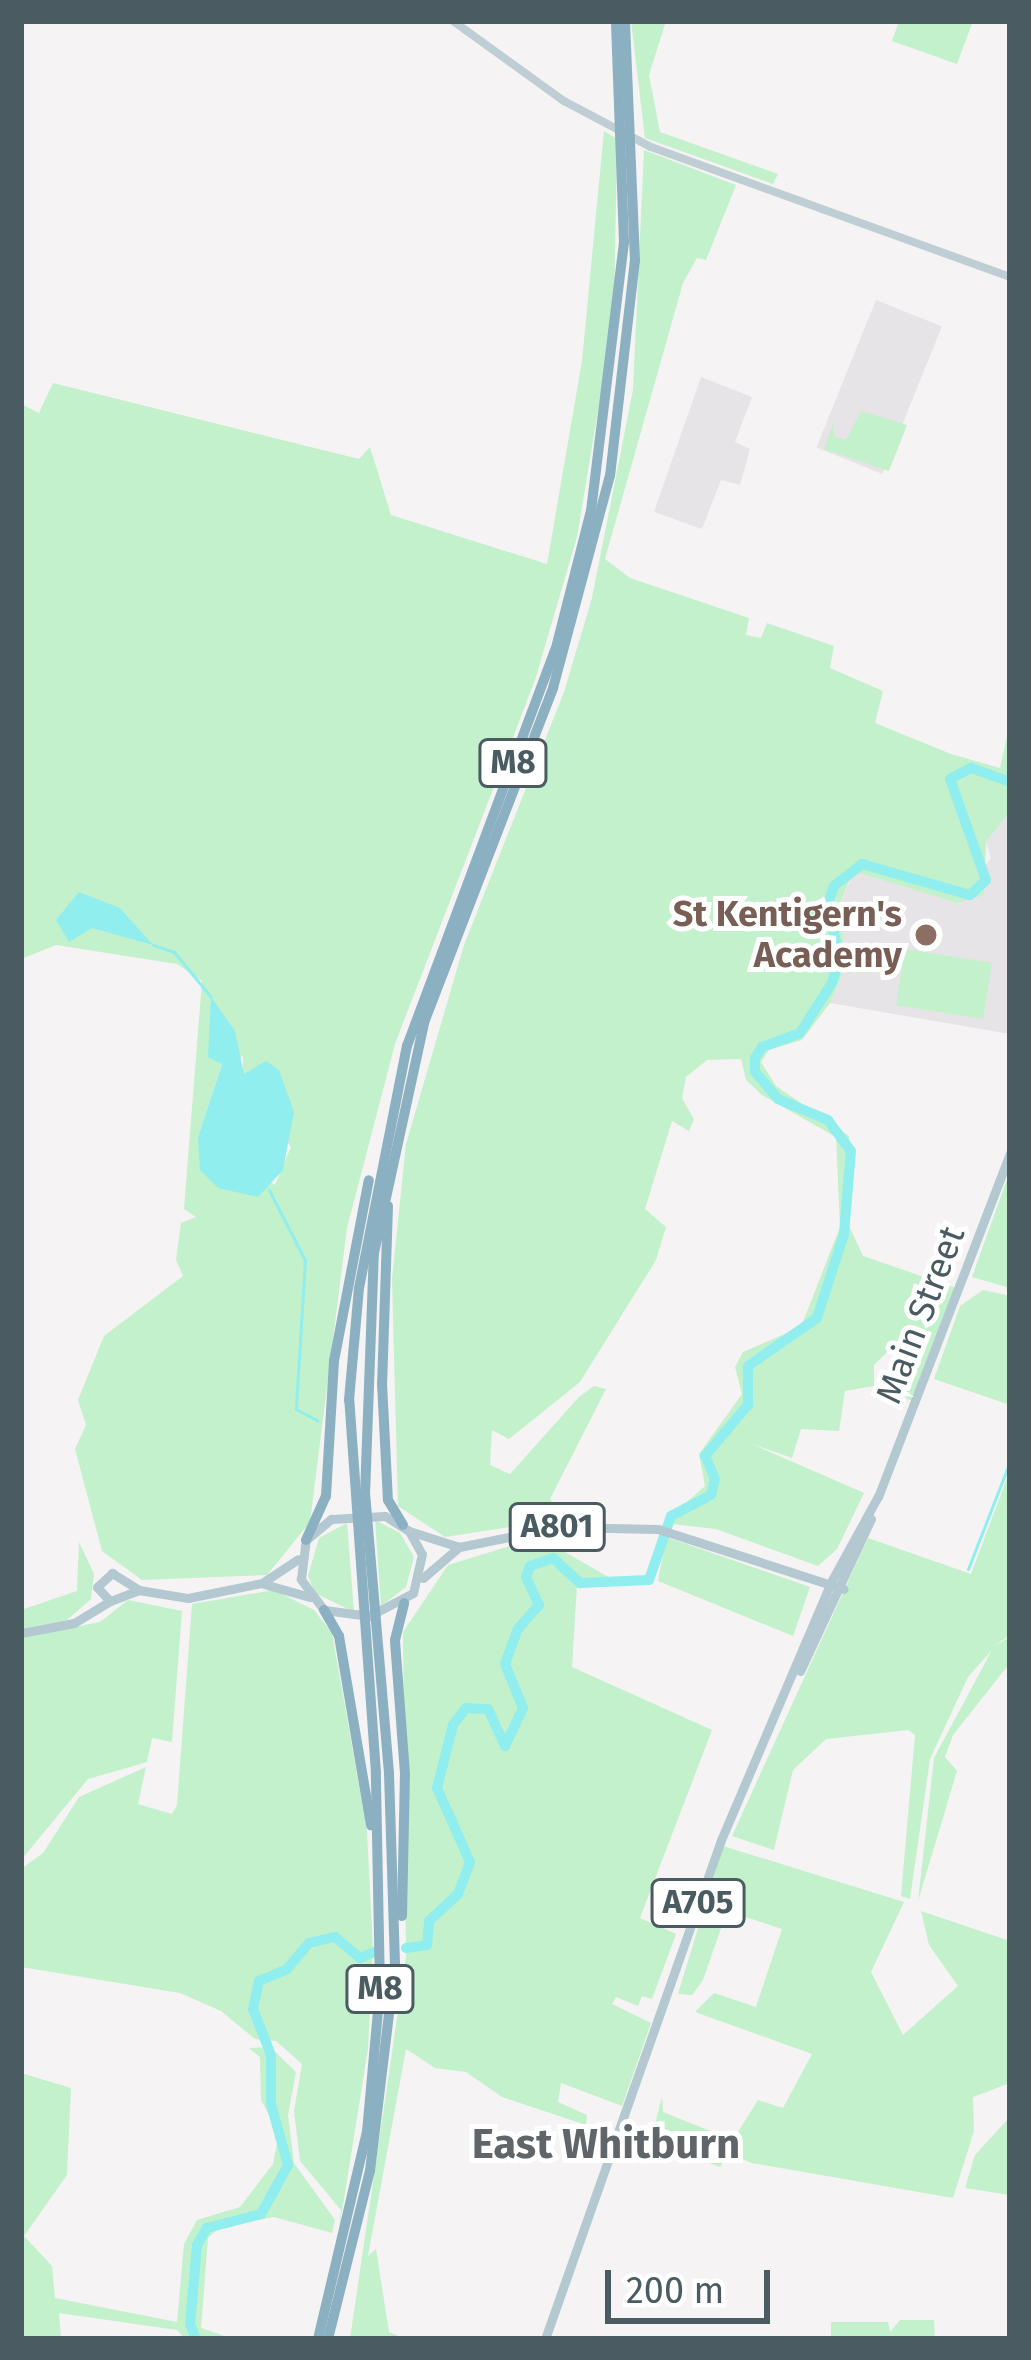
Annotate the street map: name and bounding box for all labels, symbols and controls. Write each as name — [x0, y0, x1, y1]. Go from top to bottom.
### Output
road number: M8 — [477, 736, 549, 790]
place label: St Kentigern's Academy — [673, 892, 902, 977]
marker: St Kentigern's Academy — [913, 922, 939, 948]
street label: Main Street — [867, 1220, 975, 1410]
road number: A801 — [506, 1500, 608, 1554]
road number: A705 — [650, 1876, 746, 1930]
road number: M8 — [344, 1962, 416, 2016]
district label: East Whitburn — [472, 2119, 740, 2169]
scale bar — [611, 2246, 776, 2320]
text: 200 m — [626, 2269, 724, 2313]

